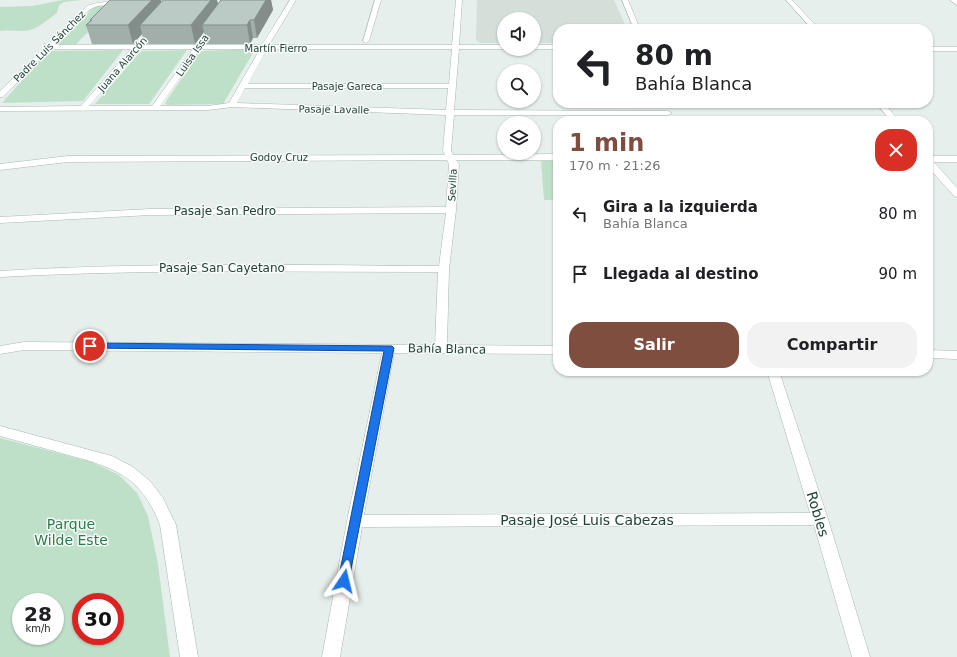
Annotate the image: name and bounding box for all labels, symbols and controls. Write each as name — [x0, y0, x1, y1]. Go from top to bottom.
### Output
street label: Padre Luis Sánchez — [11, 8, 87, 84]
map controls — [497, 12, 541, 160]
button: sound — [497, 12, 541, 56]
street label: Luisa Issa — [174, 32, 211, 78]
street label: Juana Alarcón — [95, 35, 149, 95]
text: 80 m — [635, 39, 713, 72]
icon: left — [569, 40, 621, 92]
street label: Martín Fierro — [245, 43, 307, 54]
button: search — [497, 64, 541, 108]
text: Bahía Blanca — [635, 73, 752, 94]
street label: Pasaje Gareca — [312, 81, 382, 92]
street label: Pasaje Lavalle — [299, 103, 369, 116]
button: layers — [497, 116, 541, 160]
text: 1 min — [569, 129, 644, 157]
button: close — [875, 129, 917, 171]
street label: Godoy Cruz — [250, 152, 308, 163]
text: 170 m · 21:26 — [569, 158, 660, 173]
street label: Sevilla — [446, 168, 459, 202]
text: Gira a la izquierda — [603, 198, 758, 216]
icon: left — [569, 203, 591, 225]
street label: Pasaje San Pedro — [174, 204, 276, 218]
text: 80 m — [879, 205, 917, 223]
text: Bahía Blanca — [603, 216, 688, 231]
street label: Pasaje San Cayetano — [159, 261, 285, 275]
icon: arrive — [569, 263, 591, 285]
text: Llegada al destino — [603, 265, 758, 283]
text: 90 m — [879, 265, 917, 283]
button: Salir — [569, 322, 739, 368]
button: Compartir — [747, 322, 917, 368]
pin — [73, 329, 107, 363]
icon: arrive — [79, 335, 101, 357]
street label: Bahía Blanca — [408, 341, 486, 357]
street label: Robles — [804, 489, 832, 539]
street label: Pasaje José Luis Cabezas — [500, 512, 674, 528]
park label: Parque Wilde Este — [34, 516, 108, 548]
position arrow — [323, 560, 365, 602]
speed limit sign: 30 — [72, 593, 124, 645]
text: 28 — [24, 602, 52, 626]
text: km/h — [25, 623, 51, 634]

